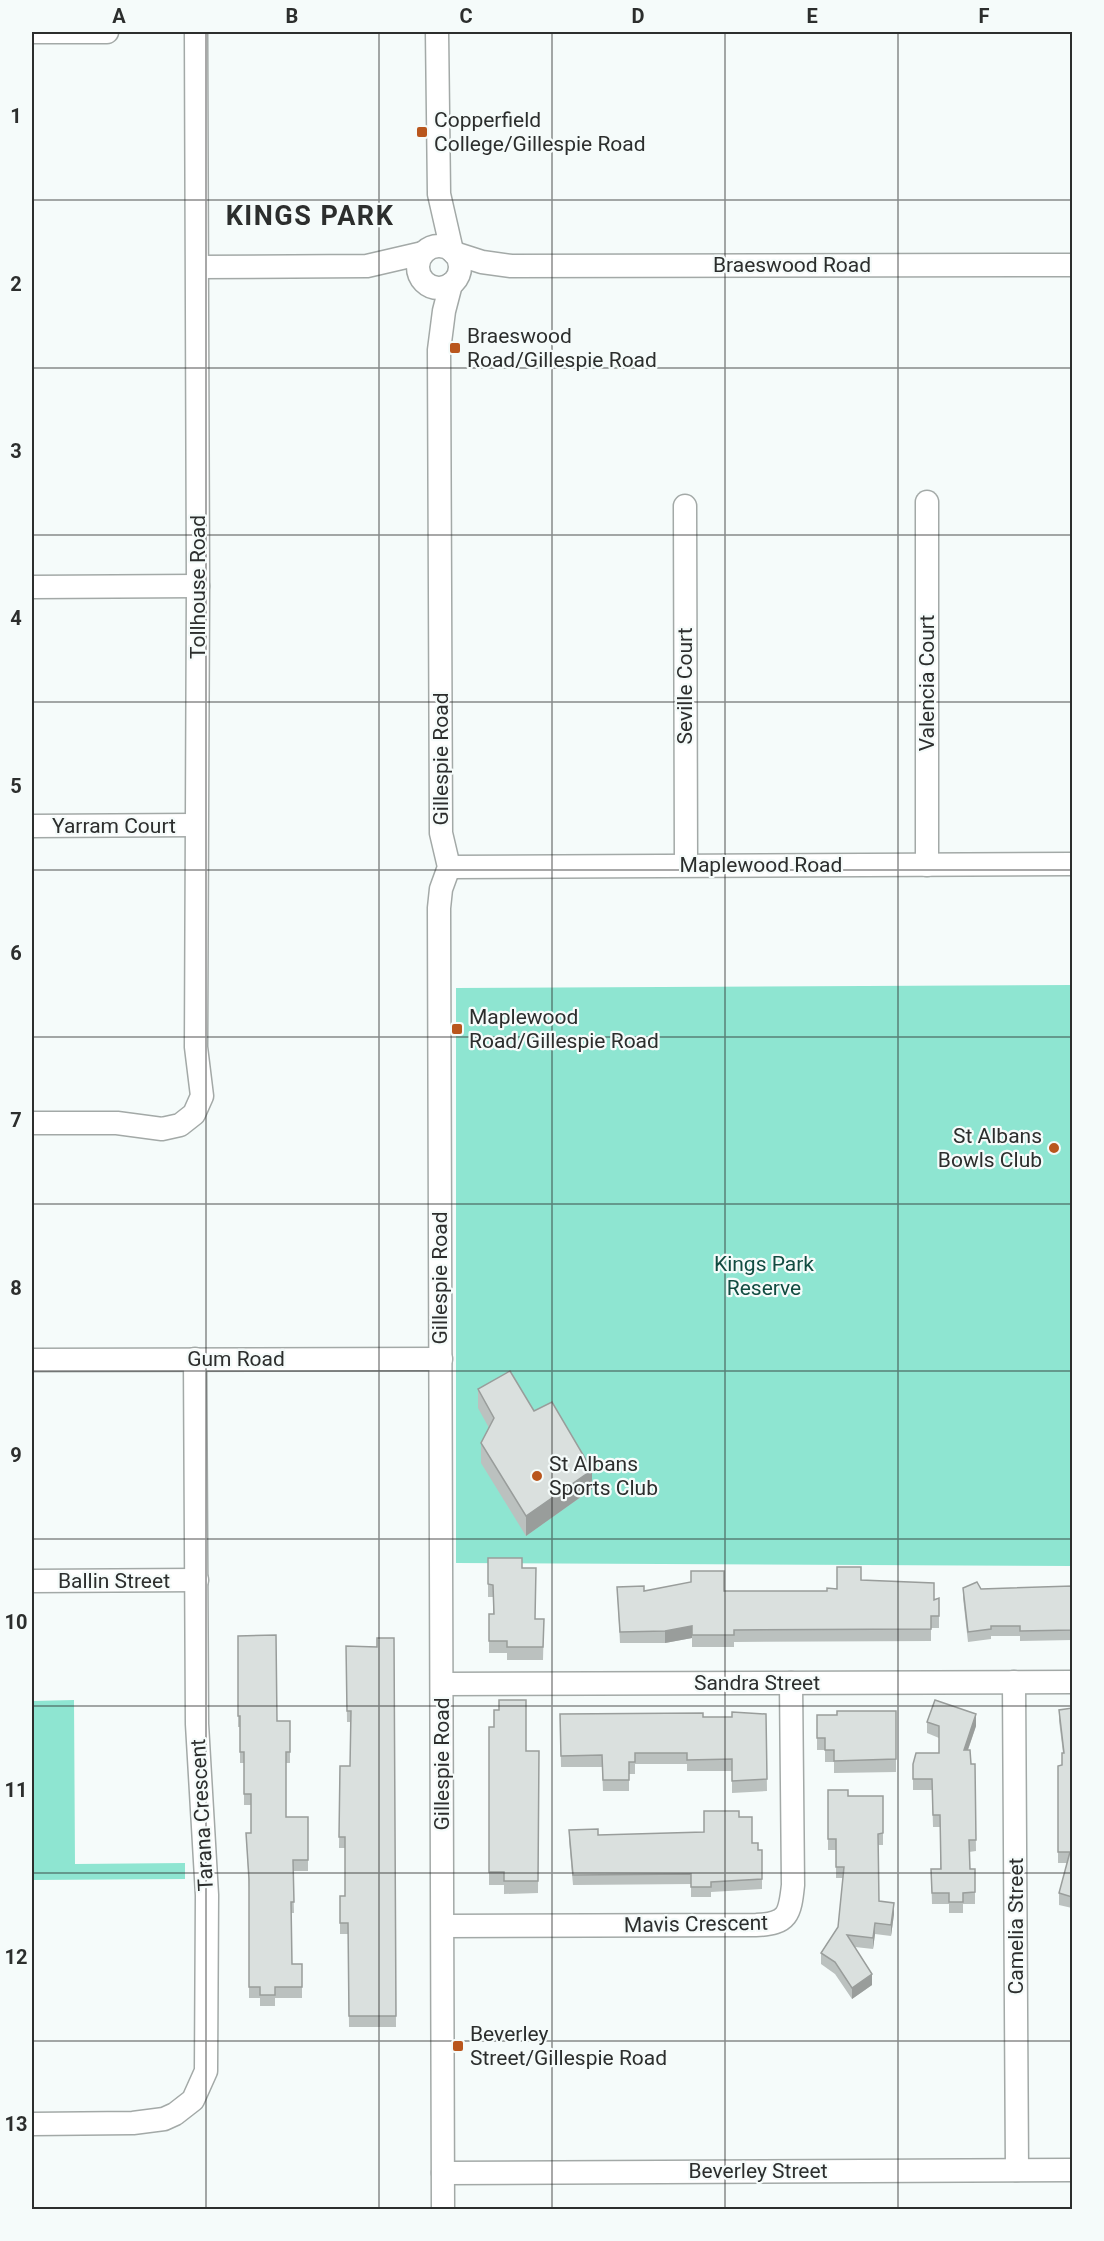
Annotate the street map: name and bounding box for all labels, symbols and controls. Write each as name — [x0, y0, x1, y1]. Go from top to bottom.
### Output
text: A — [112, 4, 126, 28]
text: B — [286, 4, 298, 28]
text: C — [459, 4, 473, 28]
text: D — [632, 4, 645, 28]
text: E — [806, 4, 818, 28]
text: F — [979, 4, 990, 28]
text: 1 — [10, 104, 22, 128]
place label: Copperfield College/Gillespie Road — [434, 108, 646, 156]
marker: Copperfield College/Gillespie Road — [415, 125, 429, 139]
district label: KINGS PARK — [226, 200, 394, 232]
street label: Braeswood Road — [713, 253, 871, 277]
text: 2 — [10, 272, 22, 296]
place label: Braeswood Road/Gillespie Road — [467, 324, 657, 372]
marker: Braeswood Road/Gillespie Road — [448, 341, 462, 355]
text: 3 — [10, 439, 22, 463]
street label: Tollhouse Road — [186, 515, 210, 659]
text: 4 — [10, 606, 22, 630]
street label: Valencia Court — [915, 615, 939, 751]
street label: Seville Court — [673, 627, 697, 745]
street label: Gillespie Road — [429, 692, 453, 826]
text: 5 — [10, 774, 22, 798]
street label: Yarram Court — [52, 814, 176, 838]
street label: Maplewood Road — [680, 853, 842, 877]
text: 6 — [10, 941, 22, 965]
place label: Maplewood Road/Gillespie Road — [469, 1005, 659, 1053]
marker: Maplewood Road/Gillespie Road — [450, 1022, 464, 1036]
text: 7 — [10, 1108, 22, 1132]
place label: St Albans Bowls Club — [938, 1124, 1042, 1172]
marker: St Albans Bowls Club — [1047, 1141, 1061, 1155]
street label: Gillespie Road — [428, 1211, 452, 1345]
park label: Kings Park Reserve — [714, 1252, 814, 1300]
text: 8 — [10, 1276, 22, 1300]
street label: Gum Road — [187, 1347, 285, 1371]
text: 9 — [10, 1443, 22, 1467]
place label: St Albans Sports Club — [549, 1452, 658, 1500]
marker: St Albans Sports Club — [530, 1469, 544, 1483]
street label: Ballin Street — [58, 1569, 170, 1593]
text: 10 — [5, 1610, 27, 1634]
street label: Sandra Street — [694, 1671, 820, 1695]
street label: Gillespie Road — [430, 1697, 454, 1831]
street label: Tarana Crescent — [186, 1738, 218, 1892]
text: 11 — [5, 1778, 27, 1802]
street label: Camelia Street — [1004, 1857, 1028, 1994]
street label: Mavis Crescent — [624, 1911, 768, 1937]
text: 12 — [5, 1945, 27, 1969]
place label: Beverley Street/Gillespie Road — [470, 2022, 667, 2070]
marker: Beverley Street/Gillespie Road — [451, 2039, 465, 2053]
text: 13 — [5, 2112, 27, 2136]
street label: Beverley Street — [688, 2159, 828, 2183]

